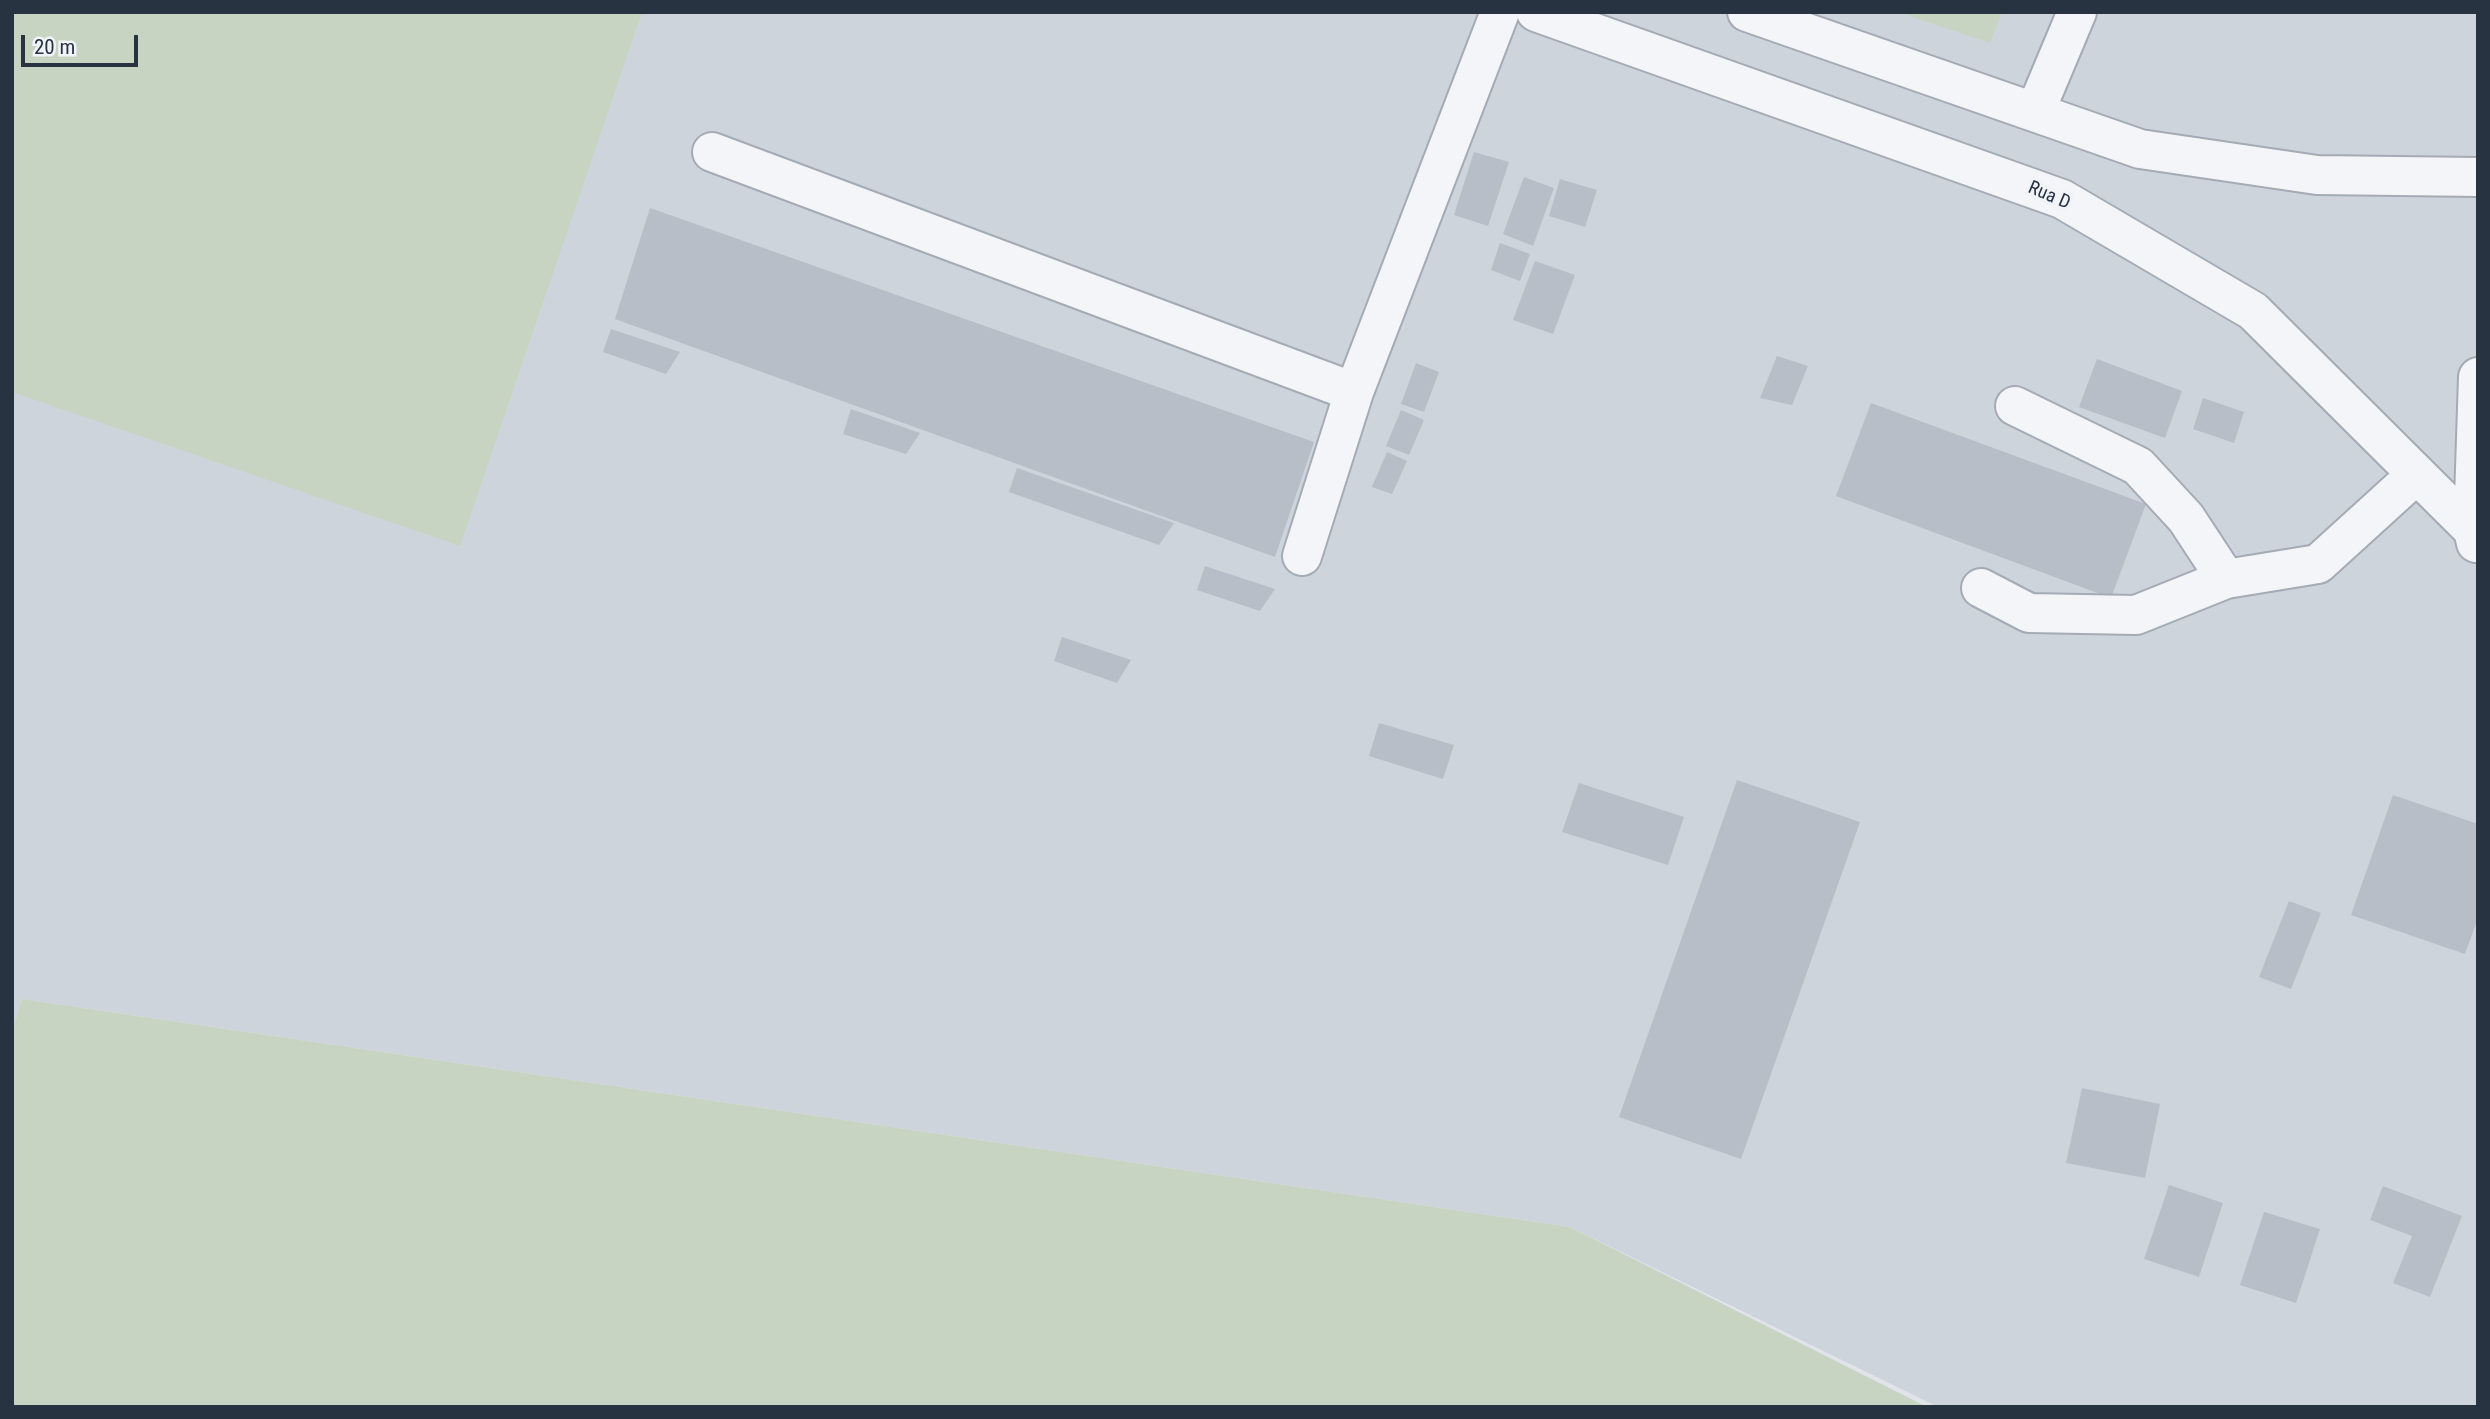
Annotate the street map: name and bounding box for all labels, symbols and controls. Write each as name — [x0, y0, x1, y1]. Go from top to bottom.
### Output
scale bar — [24, 21, 142, 65]
text: 20 m — [34, 35, 75, 59]
street label: Rua D — [2024, 177, 2074, 215]

